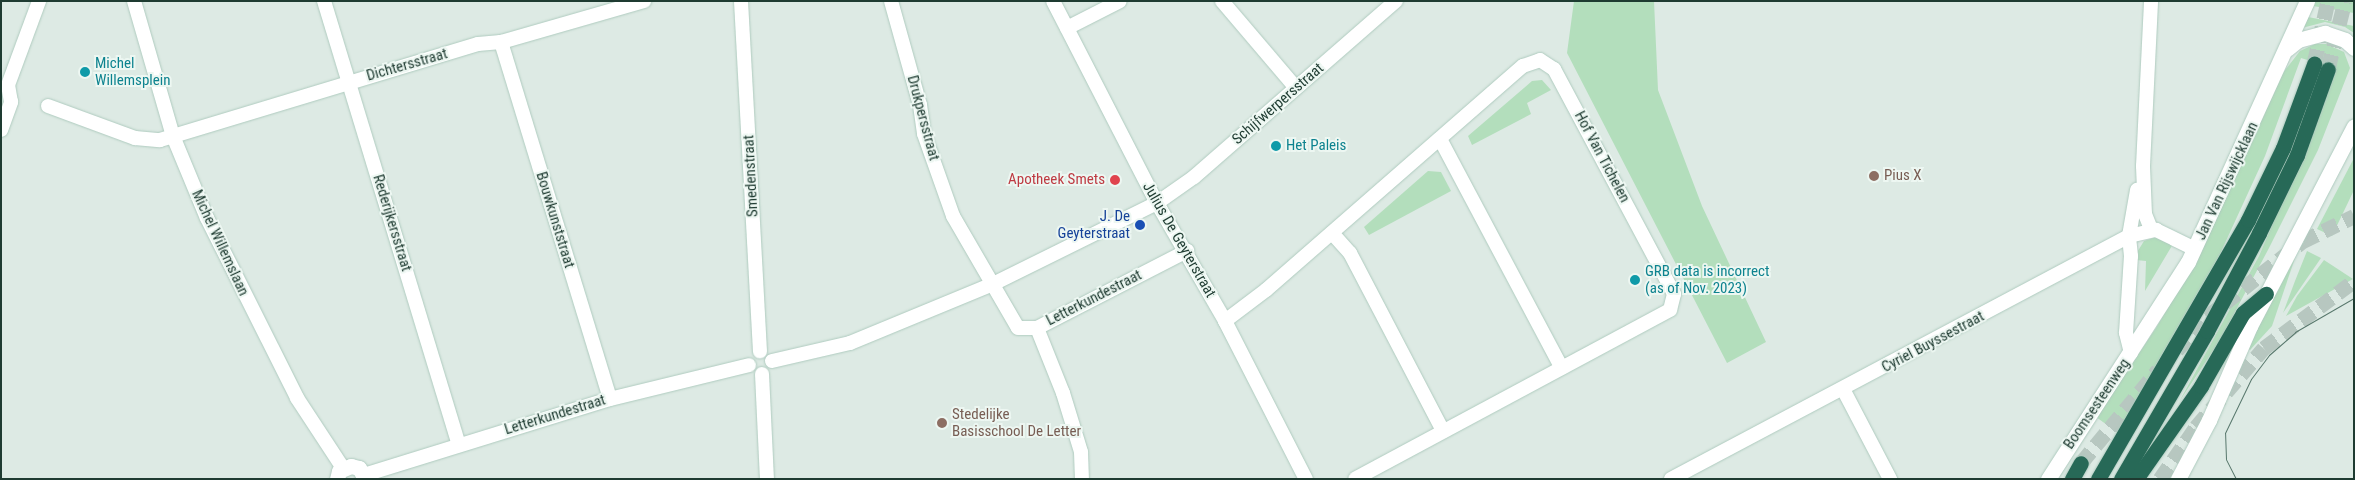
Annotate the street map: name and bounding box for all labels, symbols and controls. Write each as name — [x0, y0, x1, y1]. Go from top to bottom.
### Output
street label: Dichtersstraat — [364, 45, 450, 85]
place label: Michel Willemsplein — [95, 54, 170, 89]
street label: Schijfwerpersstraat — [1229, 59, 1327, 149]
marker: Michel Willemsplein — [79, 66, 91, 78]
street label: Drukpersstraat — [903, 73, 943, 163]
street label: Hof Van Tichelen — [1570, 108, 1634, 206]
street label: Jan Van Rijswijcklaan — [2192, 119, 2262, 243]
street label: Smedenstraat — [740, 134, 762, 218]
place label: Het Paleis — [1286, 137, 1346, 155]
marker: Het Paleis — [1270, 140, 1282, 152]
place label: Pius X — [1884, 167, 1922, 185]
street label: Bouwkunststraat — [532, 170, 578, 270]
marker: Pius X — [1868, 170, 1880, 182]
place label: Apotheek Smets — [1008, 171, 1105, 189]
street label: Rederijkersstraat — [369, 172, 415, 274]
marker: Apotheek Smets — [1109, 174, 1121, 186]
street label: Julius De Geyterstraat — [1139, 179, 1219, 301]
street label: Michel Willemslaan — [188, 187, 252, 299]
place label: J. De Geyterstraat — [1058, 207, 1130, 242]
marker: J. De Geyterstraat — [1134, 219, 1146, 231]
place label: GRB data is incorrect (as of Nov. 2023) — [1645, 262, 1769, 297]
street label: Letterkundestraat — [1043, 266, 1145, 330]
marker: GRB data is incorrect (as of Nov. 2023) — [1629, 274, 1641, 286]
street label: Cyriel Buyssestraat — [1879, 307, 1987, 377]
street label: Boomsesteenweg — [2060, 355, 2134, 453]
street label: Letterkundestraat — [502, 391, 608, 439]
place label: Stedelijke Basisschool De Letter — [952, 405, 1081, 440]
marker: Stedelijke Basisschool De Letter — [936, 417, 948, 429]

